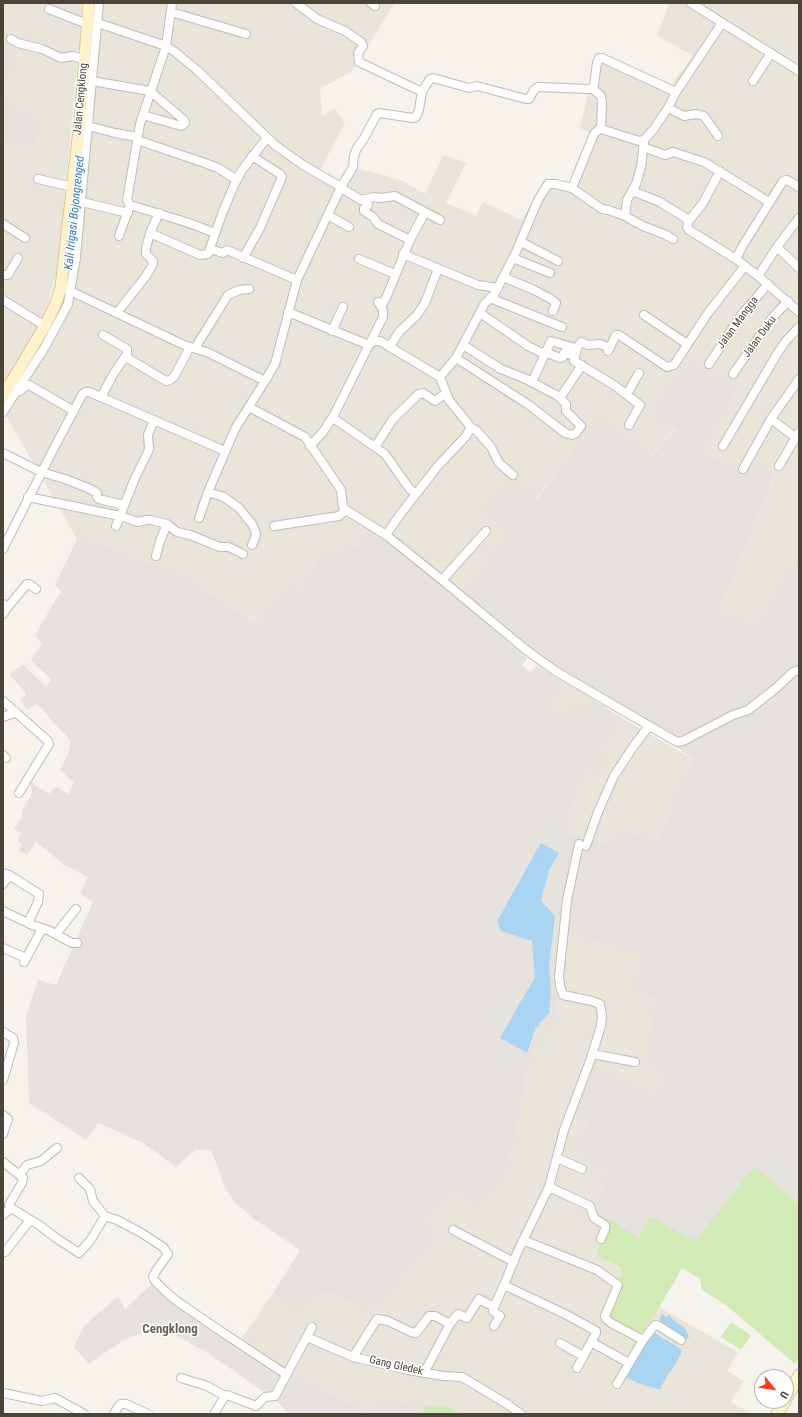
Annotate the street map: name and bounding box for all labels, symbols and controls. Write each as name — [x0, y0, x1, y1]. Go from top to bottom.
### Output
street label: Jalan Cengklong — [71, 62, 91, 136]
water label: Kali Irigasi Bojongrenged — [62, 155, 88, 271]
street label: Jalan Mangga — [715, 294, 761, 352]
street label: Jalan Duku — [741, 314, 779, 360]
district label: Cengklong — [142, 1322, 198, 1338]
street label: Gang Gledek — [368, 1353, 424, 1379]
north arrow — [754, 1369, 794, 1409]
text: U — [777, 1389, 791, 1401]

